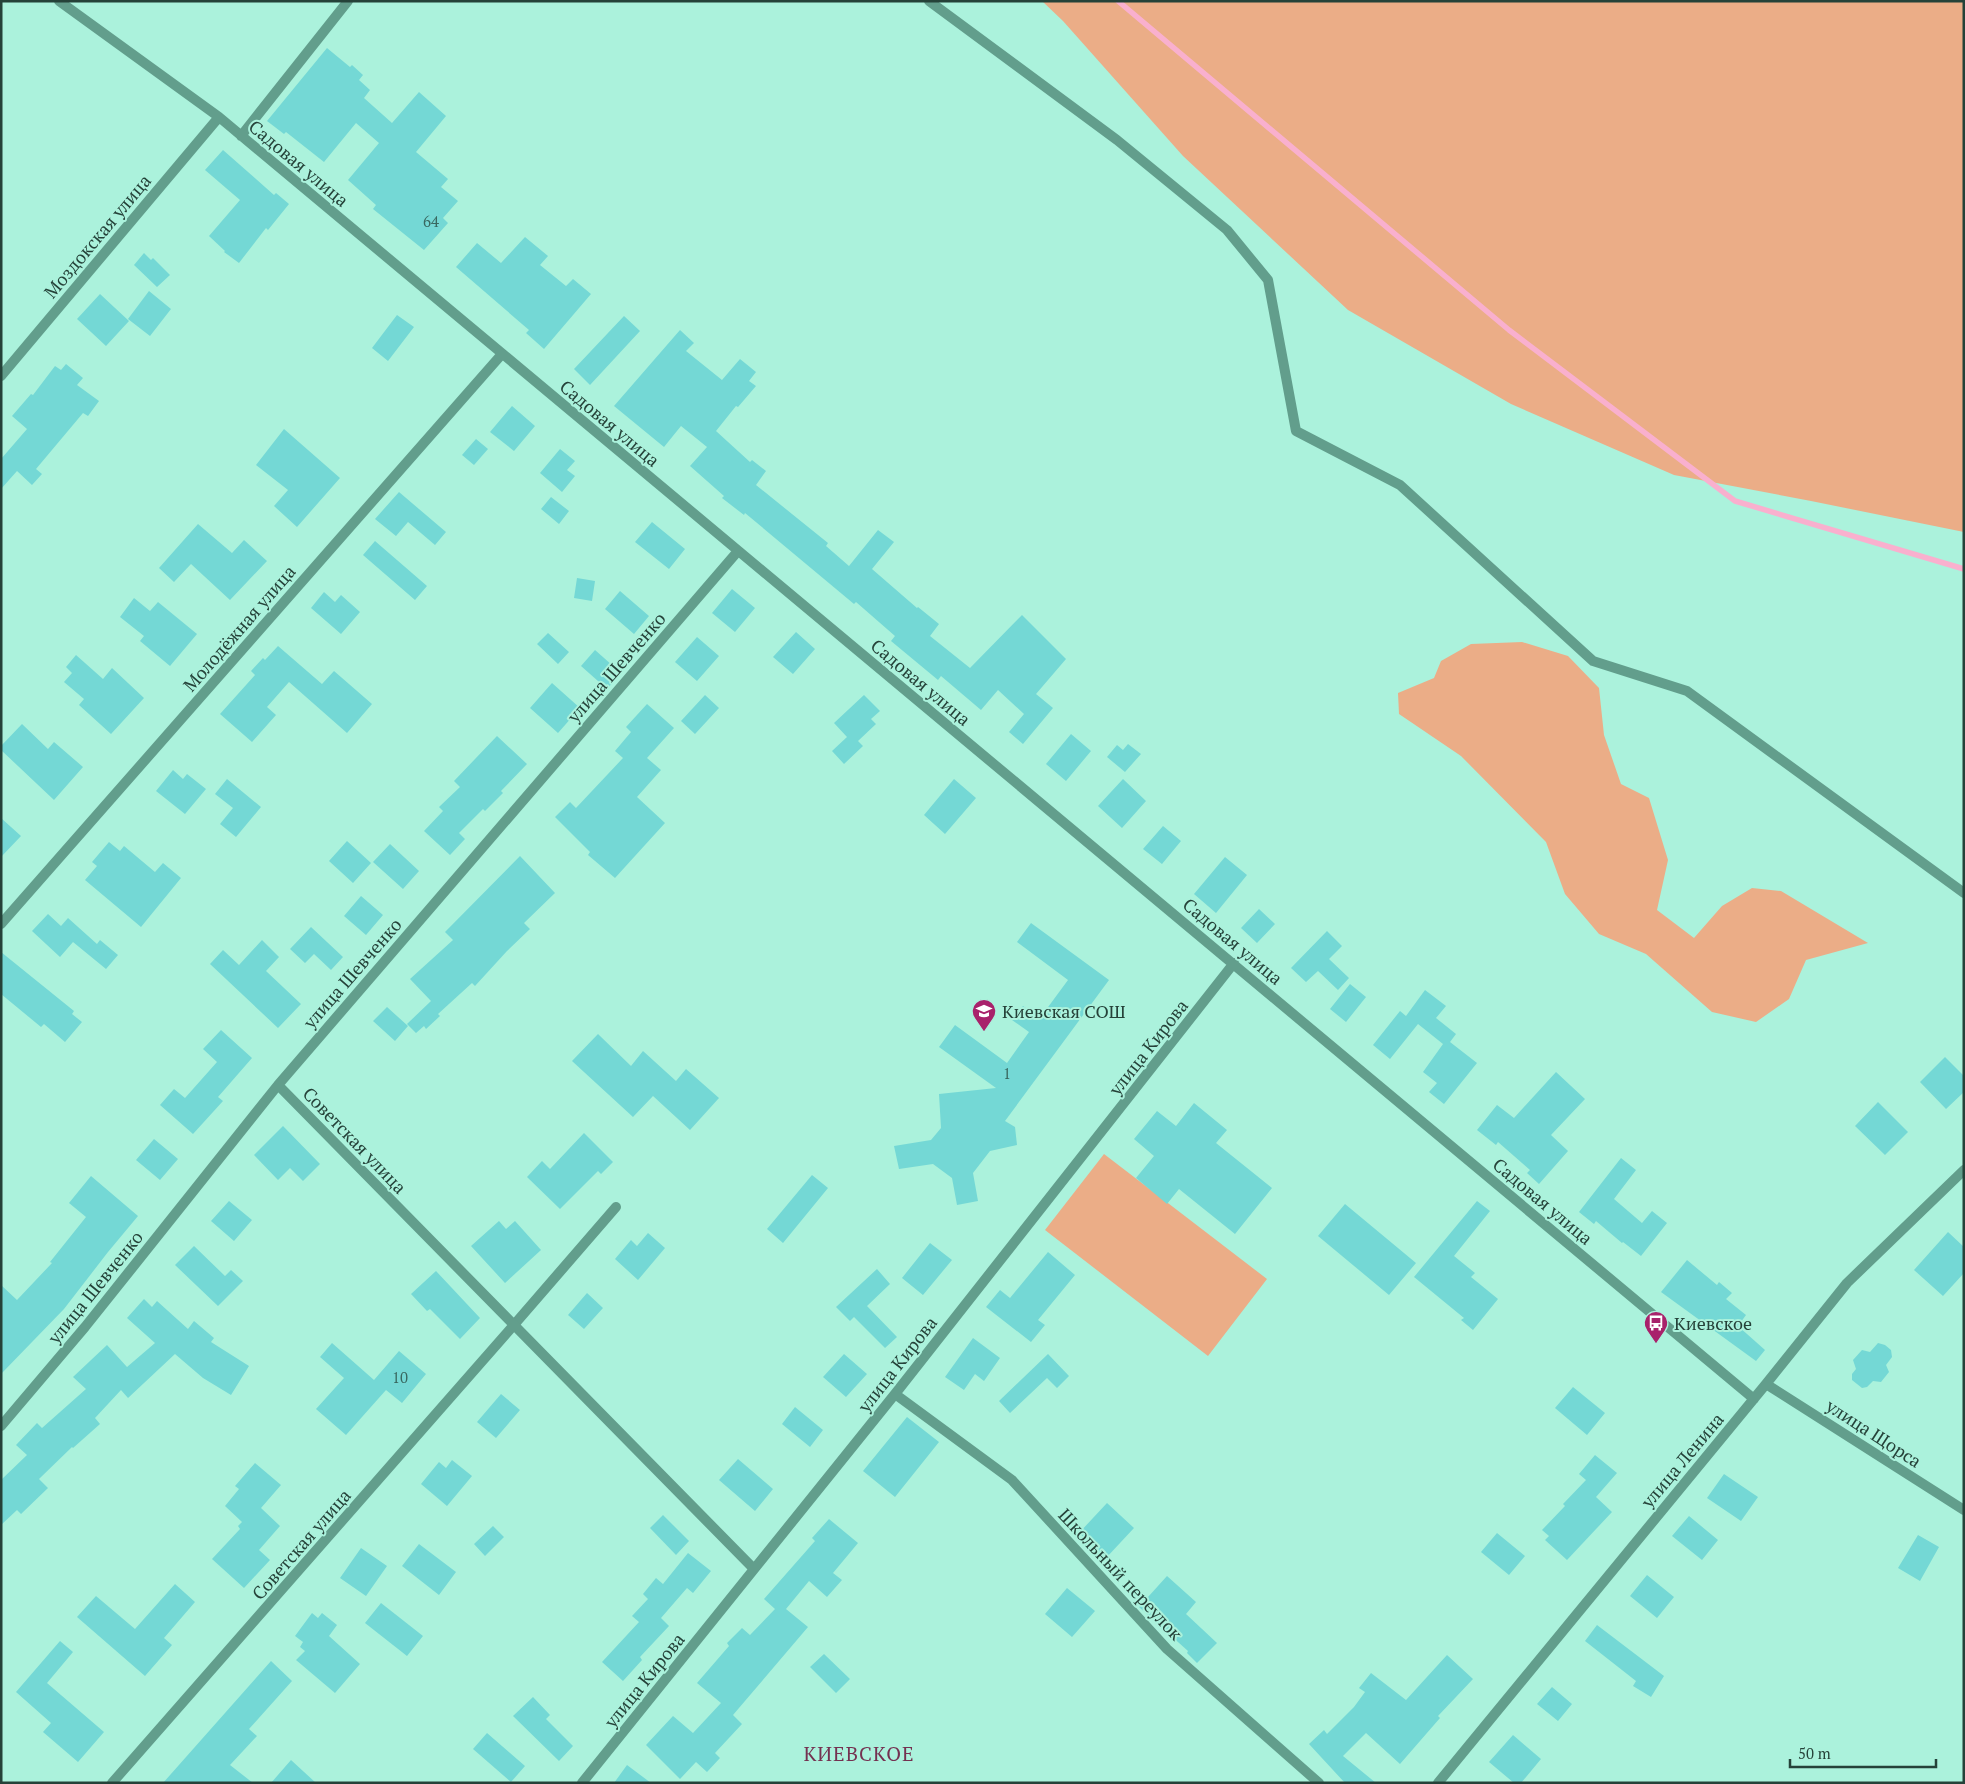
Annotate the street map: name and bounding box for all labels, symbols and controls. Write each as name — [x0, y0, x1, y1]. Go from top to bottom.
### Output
street label: Садовая улица — [244, 114, 354, 212]
street label: Моздокская улица — [38, 169, 156, 303]
house number: 64 — [423, 211, 439, 231]
street label: Садовая улица — [555, 374, 665, 472]
street label: Молодёжная улица — [177, 560, 301, 696]
street label: улица Шевченко — [561, 607, 671, 728]
street label: Садовая улица — [866, 633, 976, 731]
street label: Садовая улица — [1178, 892, 1288, 990]
street label: улица Шевченко — [297, 913, 407, 1034]
street label: улица Кирова — [1102, 994, 1193, 1101]
school or university icon: Киевская СОШ — [971, 998, 997, 1032]
place label: Киевская СОШ — [1002, 999, 1126, 1023]
house number: 1 — [1003, 1063, 1011, 1083]
street label: Советская улица — [298, 1082, 412, 1198]
street label: Садовая улица — [1488, 1152, 1598, 1250]
street label: улица Шевченко — [41, 1225, 148, 1349]
bus stop icon: Киевское — [1643, 1310, 1669, 1344]
street label: улица Кирова — [851, 1311, 942, 1418]
place label: Киевское — [1674, 1311, 1752, 1335]
house number: 10 — [392, 1367, 408, 1387]
street label: улица Щорса — [1821, 1393, 1926, 1473]
street label: улица Ленина — [1635, 1407, 1729, 1513]
street label: Советская улица — [246, 1484, 356, 1604]
street label: Школьный переулок — [1054, 1503, 1188, 1645]
street label: улица Кирова — [598, 1628, 690, 1733]
scale bar — [1790, 1736, 1936, 1768]
district label: КИЕВСКОЕ — [803, 1740, 915, 1767]
text: 50 m — [1798, 1743, 1831, 1763]

